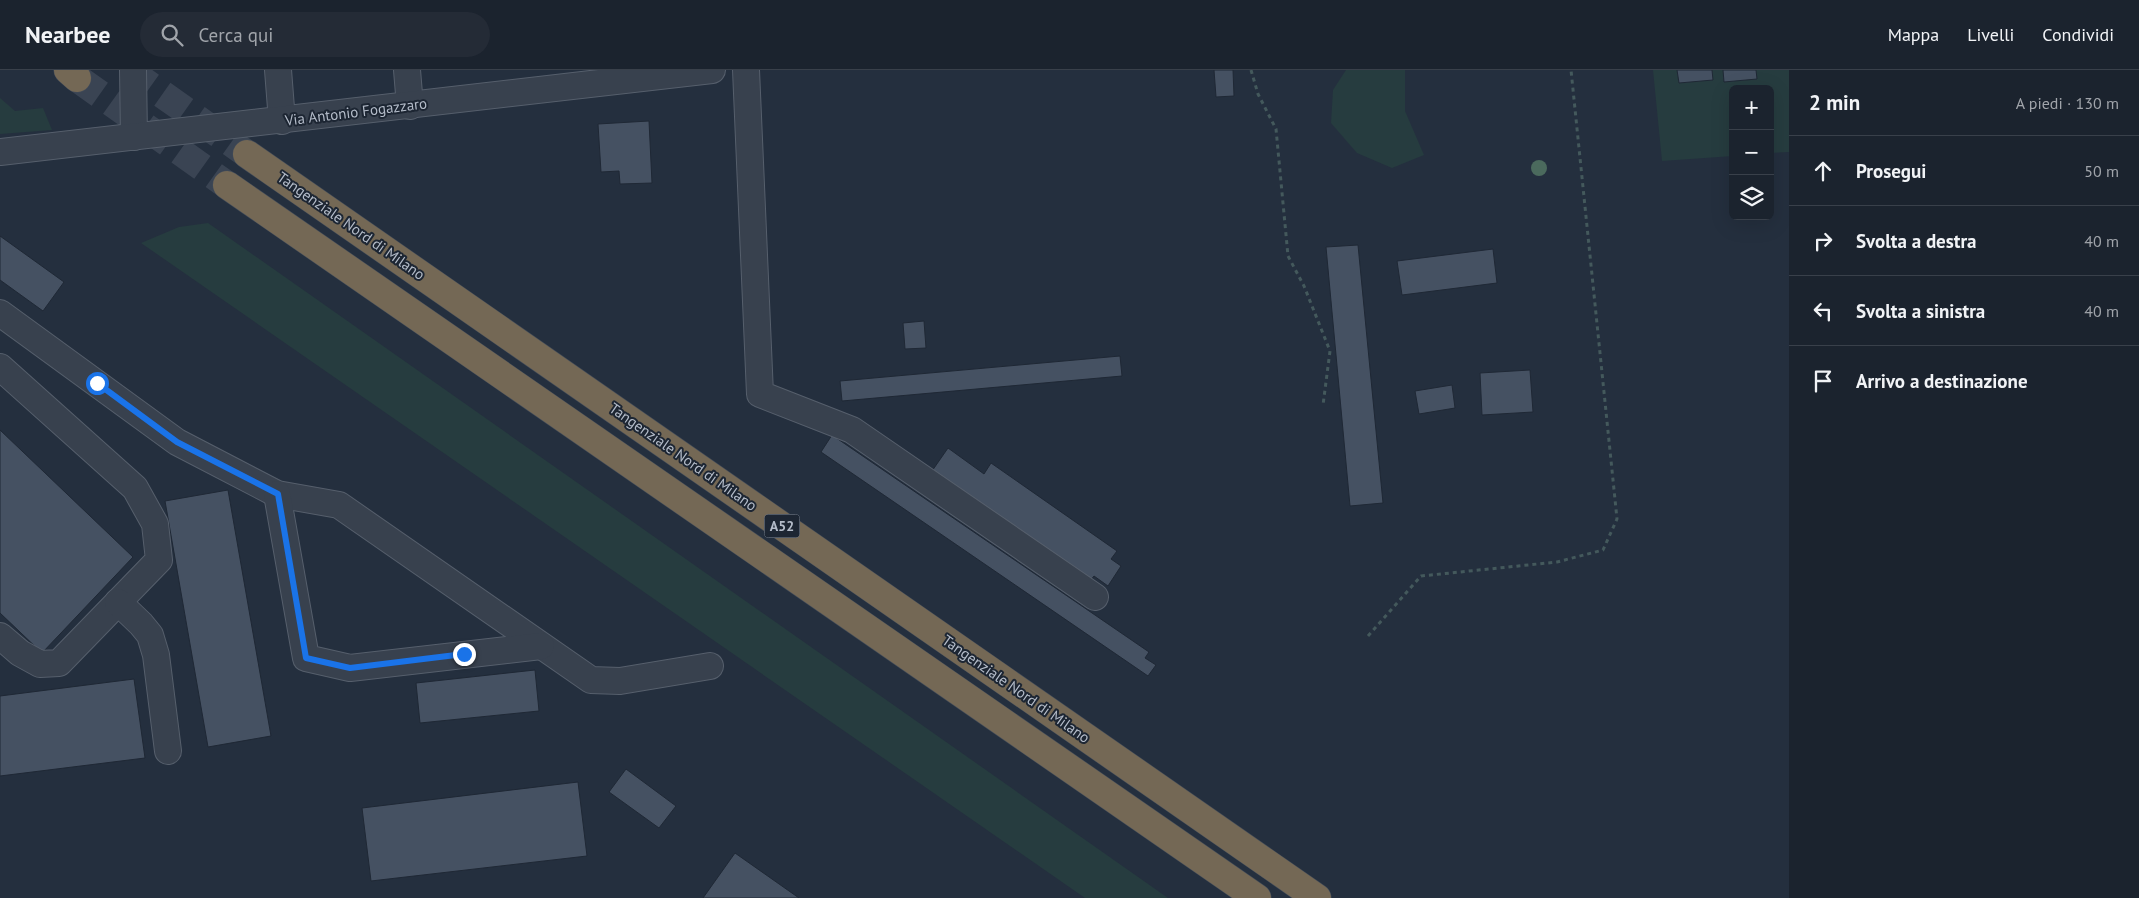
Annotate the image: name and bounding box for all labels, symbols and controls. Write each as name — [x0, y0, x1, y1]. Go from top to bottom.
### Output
search box — [140, 12, 490, 57]
text: Nearbee — [25, 19, 110, 50]
icon: search — [158, 21, 186, 49]
text: Cerca qui — [198, 23, 273, 47]
text: Mappa — [1888, 23, 1939, 46]
text: Livelli — [1967, 23, 2014, 46]
text: Condividi — [2042, 23, 2114, 46]
map controls — [1729, 85, 1774, 220]
button: + — [1729, 85, 1774, 130]
text: 2 min — [1809, 89, 1860, 116]
street label: Via Antonio Fogazzaro — [283, 93, 428, 130]
text: A piedi · 130 m — [2016, 93, 2119, 113]
button: − — [1729, 130, 1774, 175]
icon: ahead — [1809, 157, 1837, 185]
text: Prosegui — [1856, 159, 1926, 183]
text: 50 m — [2084, 161, 2119, 181]
street label: Tangenziale Nord di Milano — [274, 167, 429, 284]
button: layers — [1729, 175, 1774, 220]
icon: right — [1809, 227, 1837, 255]
text: Svolta a destra — [1856, 229, 1977, 253]
text: 40 m — [2084, 231, 2119, 251]
icon: left — [1809, 297, 1837, 325]
text: Svolta a sinistra — [1856, 299, 1985, 323]
text: 40 m — [2084, 301, 2119, 321]
icon: arrive — [1809, 367, 1837, 395]
text: Arrivo a destinazione — [1856, 369, 2028, 393]
route start — [86, 372, 109, 395]
street label: Tangenziale Nord di Milano — [606, 398, 761, 515]
road number: A52 — [764, 514, 800, 538]
street label: Tangenziale Nord di Milano — [939, 630, 1094, 747]
route end — [453, 643, 476, 666]

